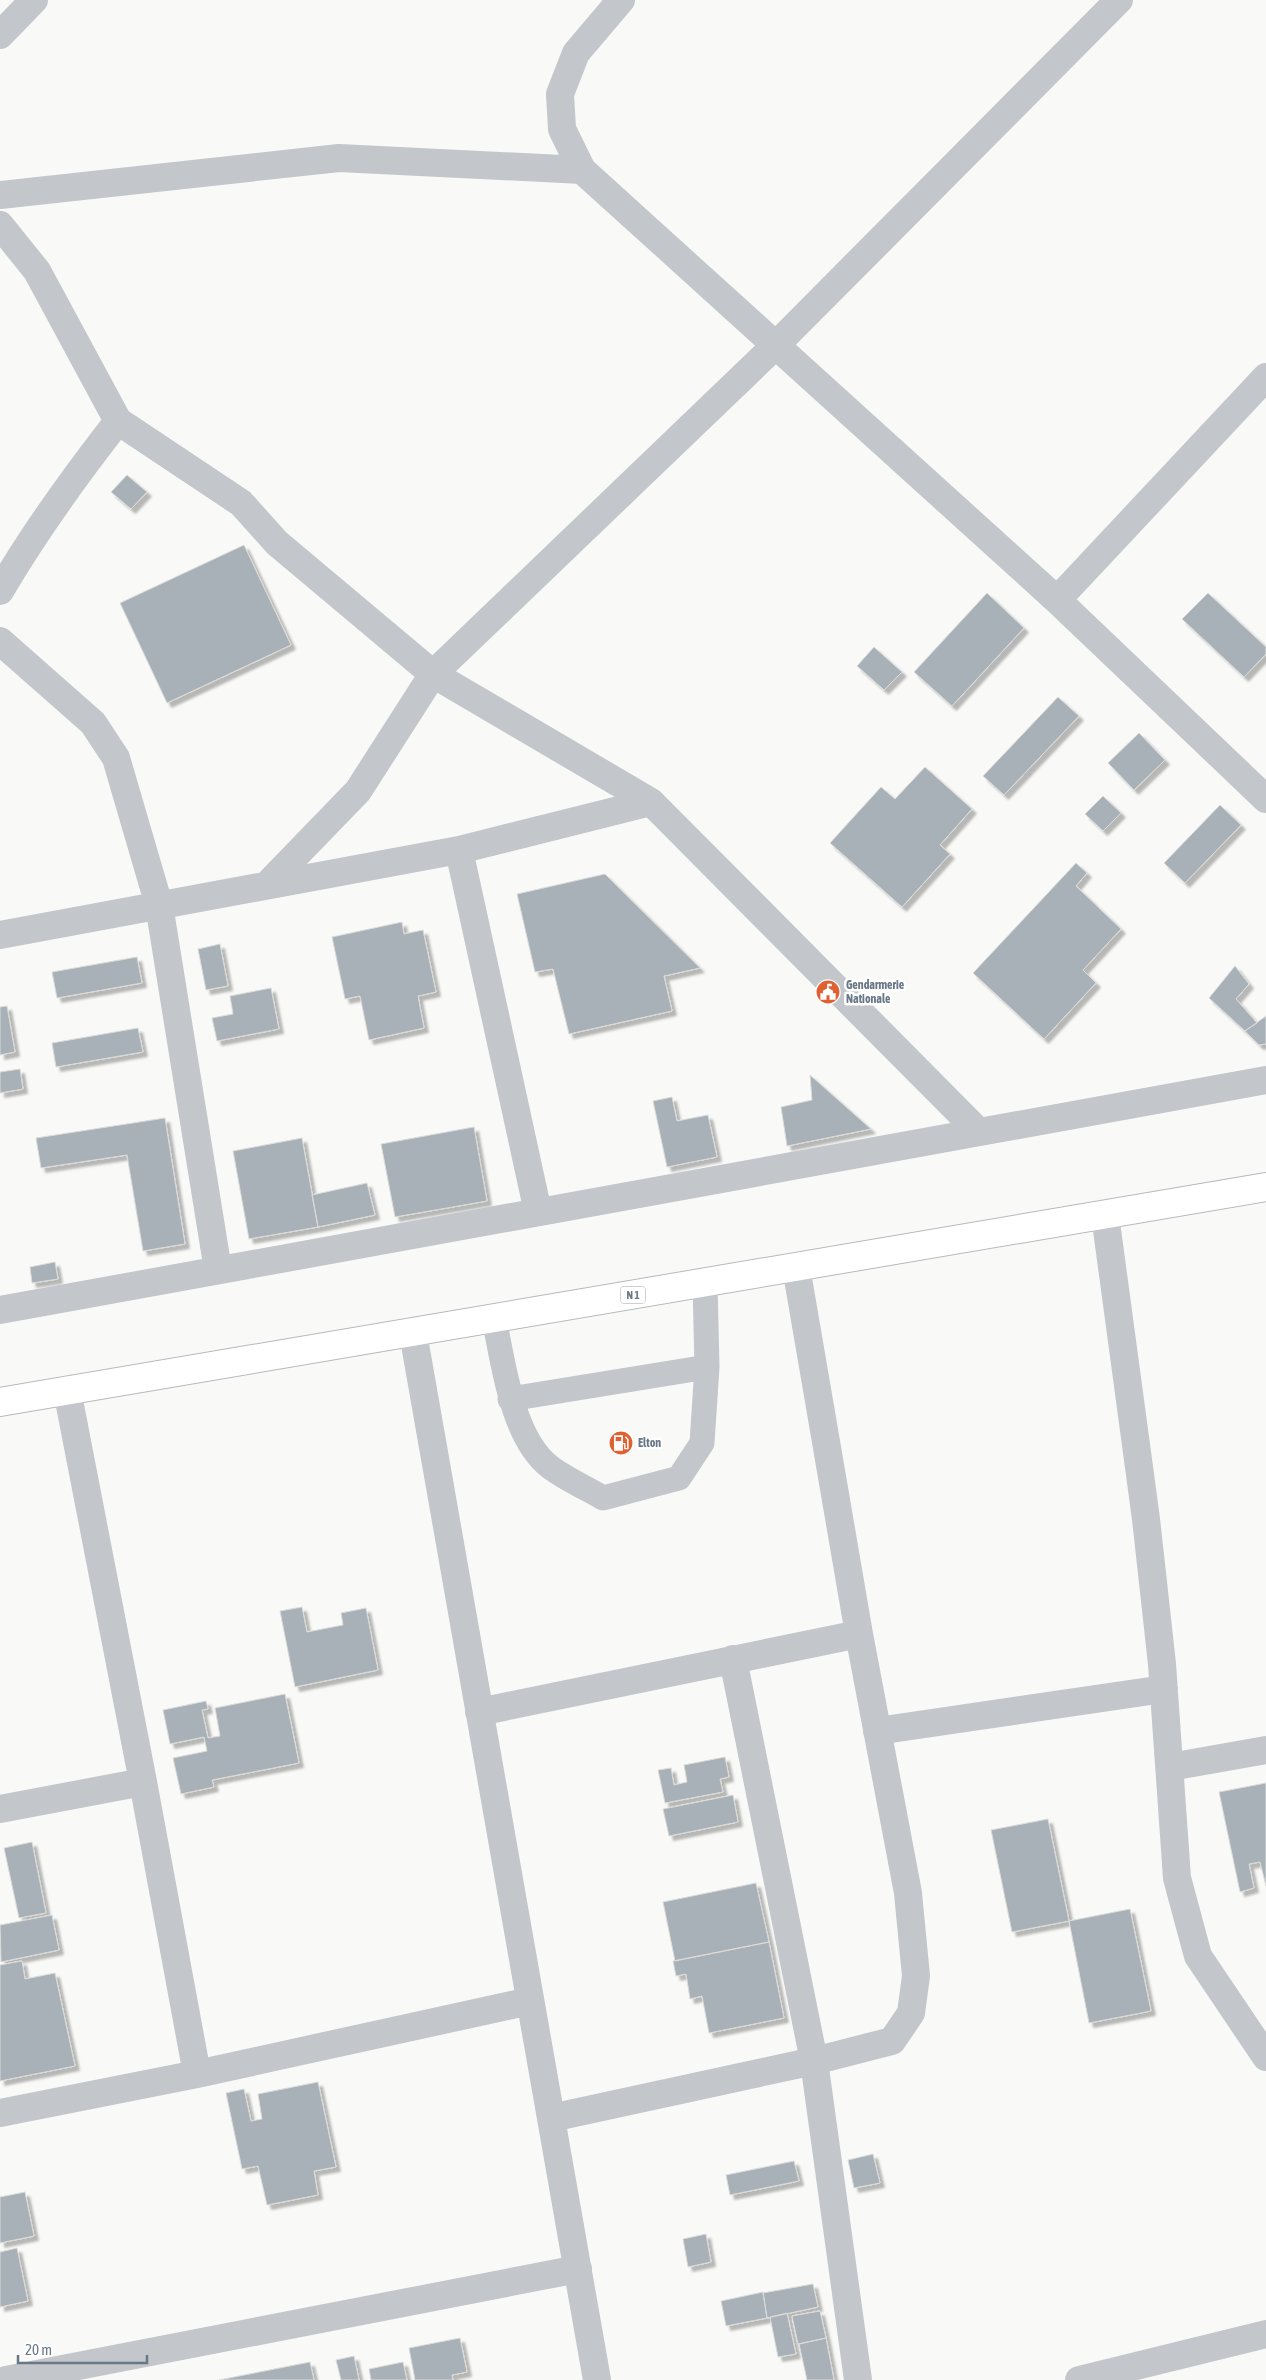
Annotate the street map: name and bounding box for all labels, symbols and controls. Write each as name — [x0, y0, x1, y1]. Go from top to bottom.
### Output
place label: Gendarmerie Nationale — [846, 978, 905, 1006]
public building icon: Gendarmerie Nationale — [815, 979, 841, 1005]
road number: N 1 — [620, 1286, 646, 1304]
fuel station icon: Elton — [608, 1430, 634, 1456]
place label: Elton — [638, 1436, 661, 1450]
scale bar — [18, 2332, 146, 2364]
text: 20 m — [25, 2341, 52, 2358]

